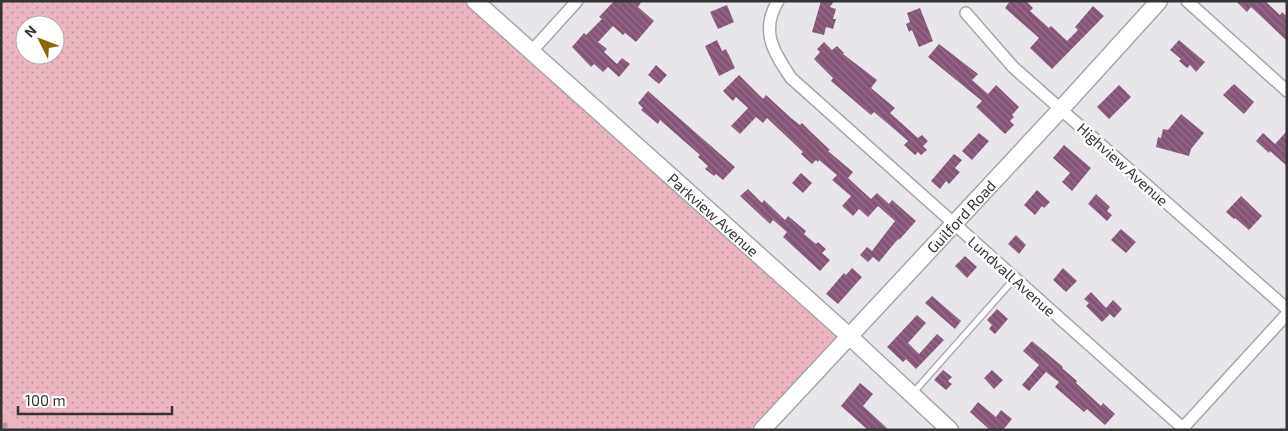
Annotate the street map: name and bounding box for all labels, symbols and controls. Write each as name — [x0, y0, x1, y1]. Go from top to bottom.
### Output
north arrow — [15, 15, 65, 65]
text: N — [20, 22, 40, 40]
street label: Highview Avenue — [1074, 119, 1172, 209]
street label: Parkview Avenue — [664, 169, 763, 260]
street label: Guilford Road — [923, 176, 999, 256]
street label: Lundvall Avenue — [965, 232, 1059, 320]
scale bar — [18, 384, 171, 416]
text: 100 m — [25, 391, 66, 409]

